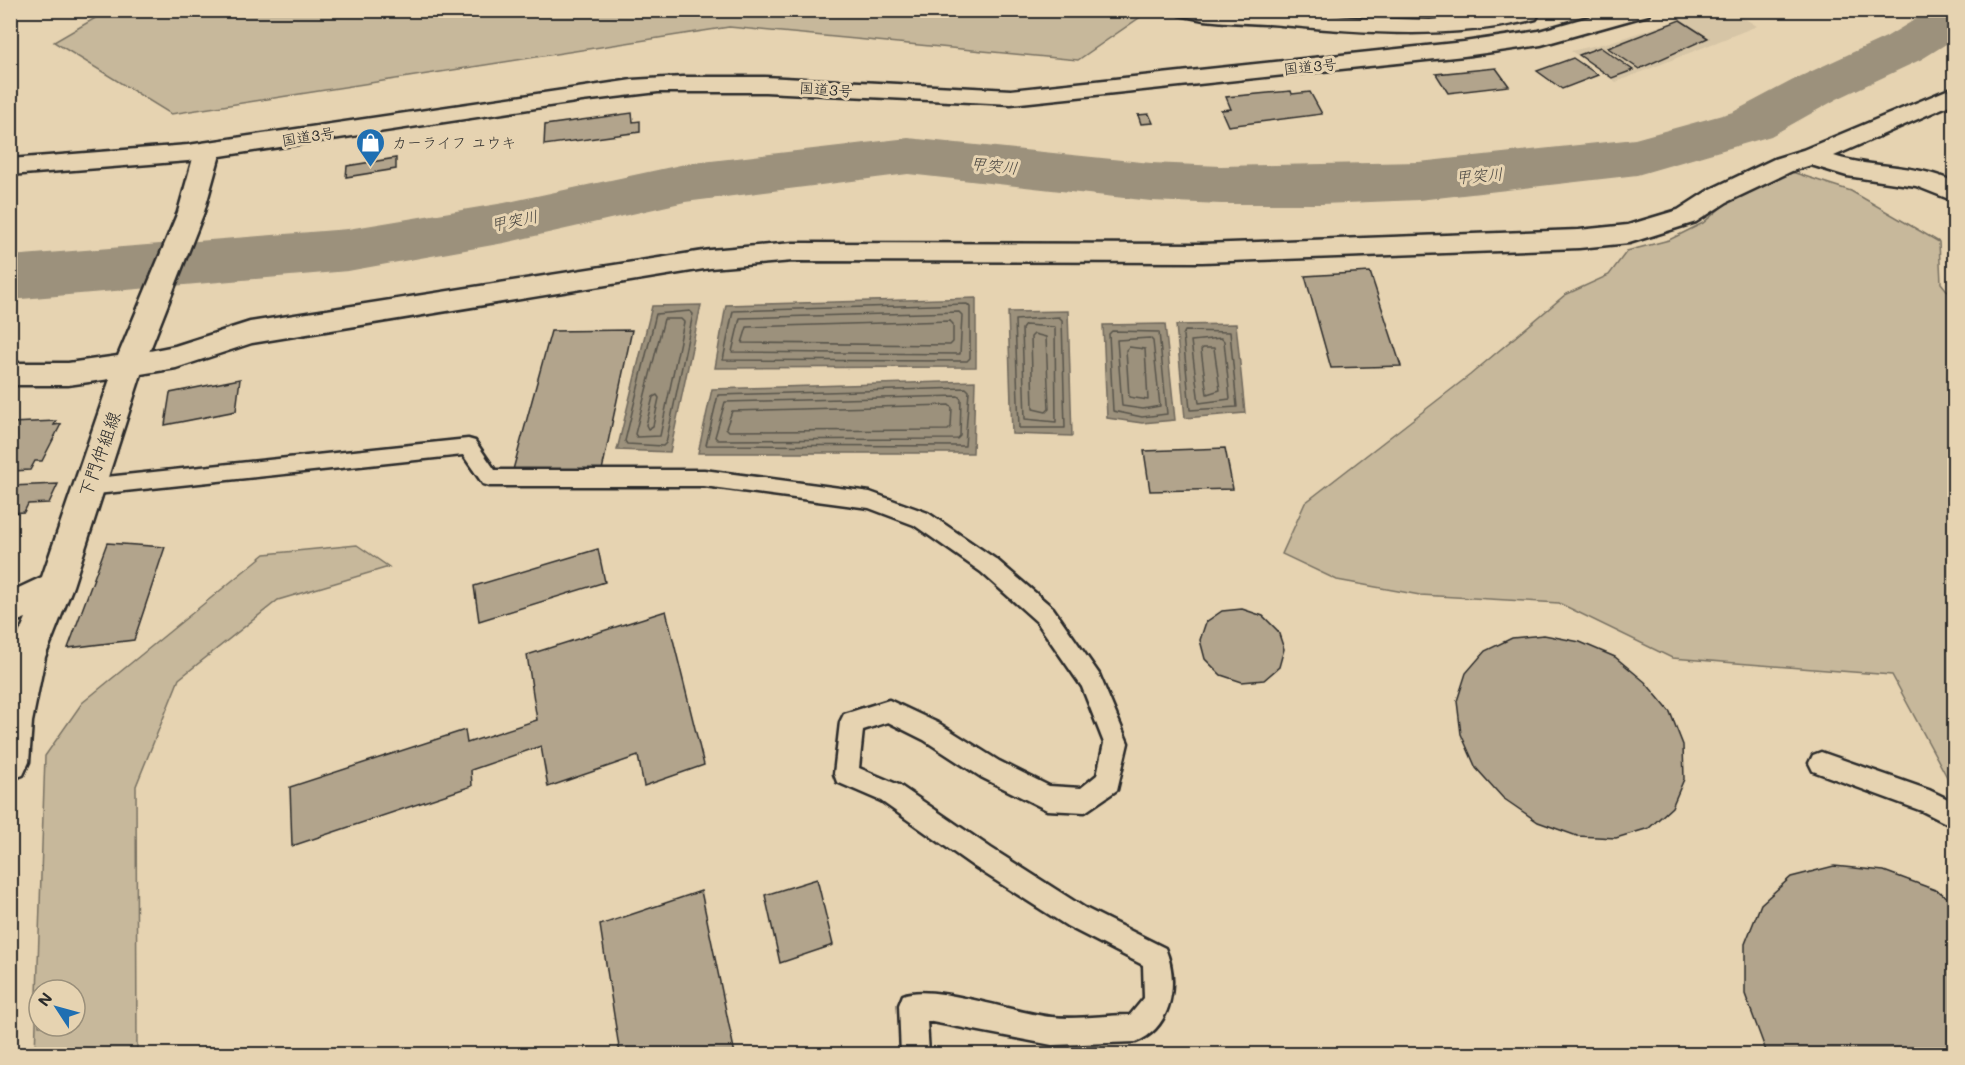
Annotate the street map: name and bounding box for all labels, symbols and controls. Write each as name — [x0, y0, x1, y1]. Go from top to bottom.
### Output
street label: 国道3号 — [1282, 53, 1338, 79]
street label: 国道3号 — [798, 77, 854, 101]
street label: 国道3号 — [280, 122, 336, 150]
shop icon: カーライフ ユウキ — [355, 126, 387, 168]
place label: カーライフ ユウキ — [392, 132, 516, 152]
water label: 甲突川 — [969, 152, 1019, 178]
water label: 甲突川 — [1454, 162, 1504, 188]
water label: 甲突川 — [488, 205, 540, 235]
street label: 下門仲組線 — [72, 408, 126, 500]
north arrow — [27, 978, 87, 1038]
text: N — [32, 988, 57, 1010]

